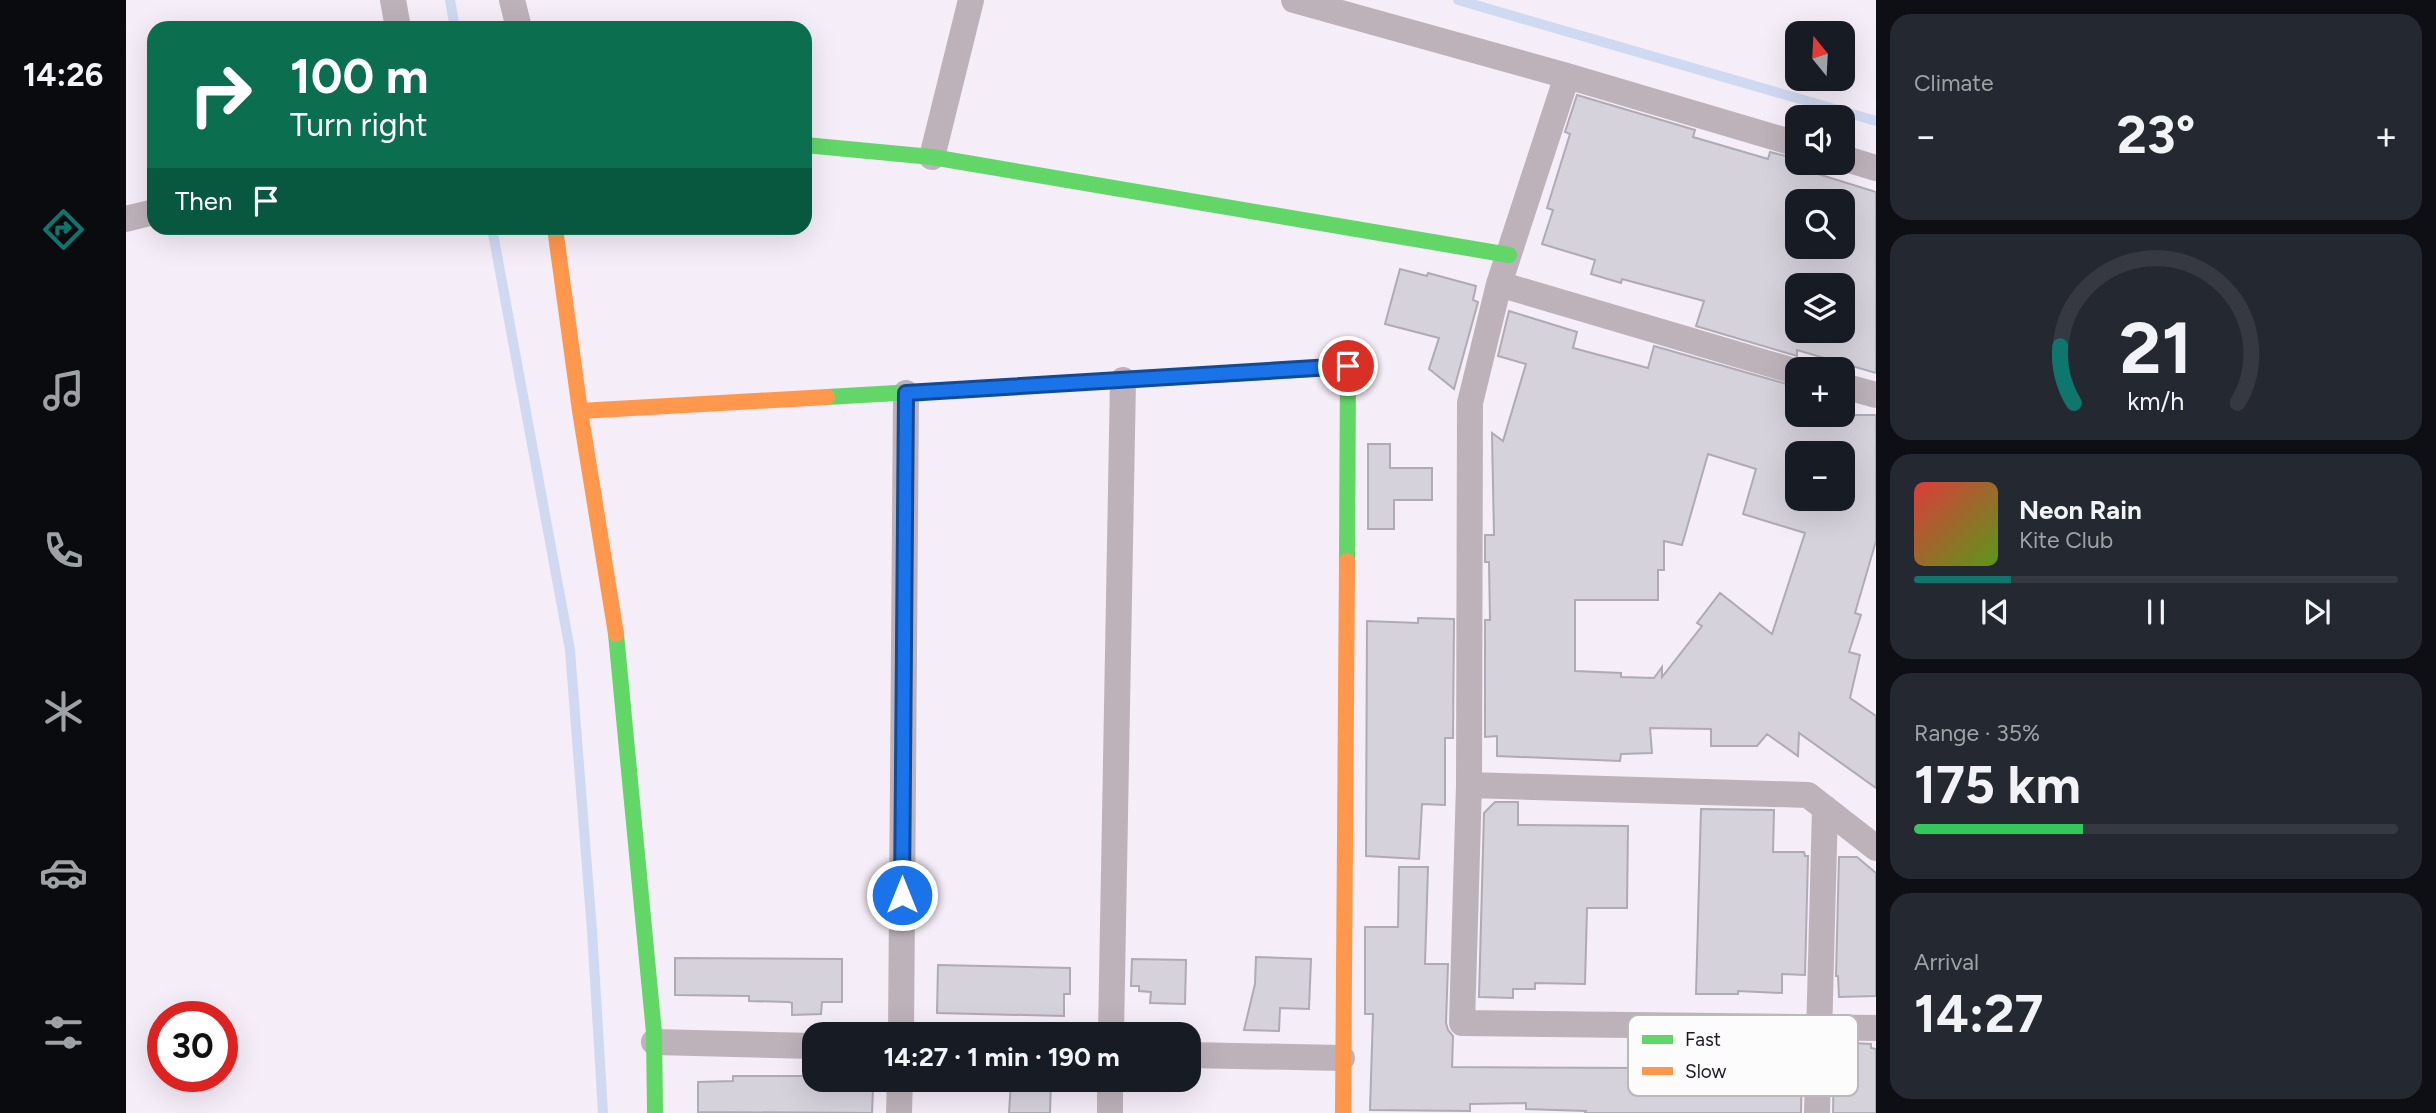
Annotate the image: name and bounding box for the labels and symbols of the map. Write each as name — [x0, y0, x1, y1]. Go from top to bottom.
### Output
north arrow — [1785, 21, 1855, 91]
pin — [1318, 336, 1378, 396]
position arrow — [865, 858, 939, 932]
speed limit sign: 30 — [147, 1001, 238, 1092]
legend — [1628, 1015, 1858, 1096]
text: Fast — [1685, 1028, 1721, 1051]
text: Slow — [1685, 1060, 1727, 1083]

